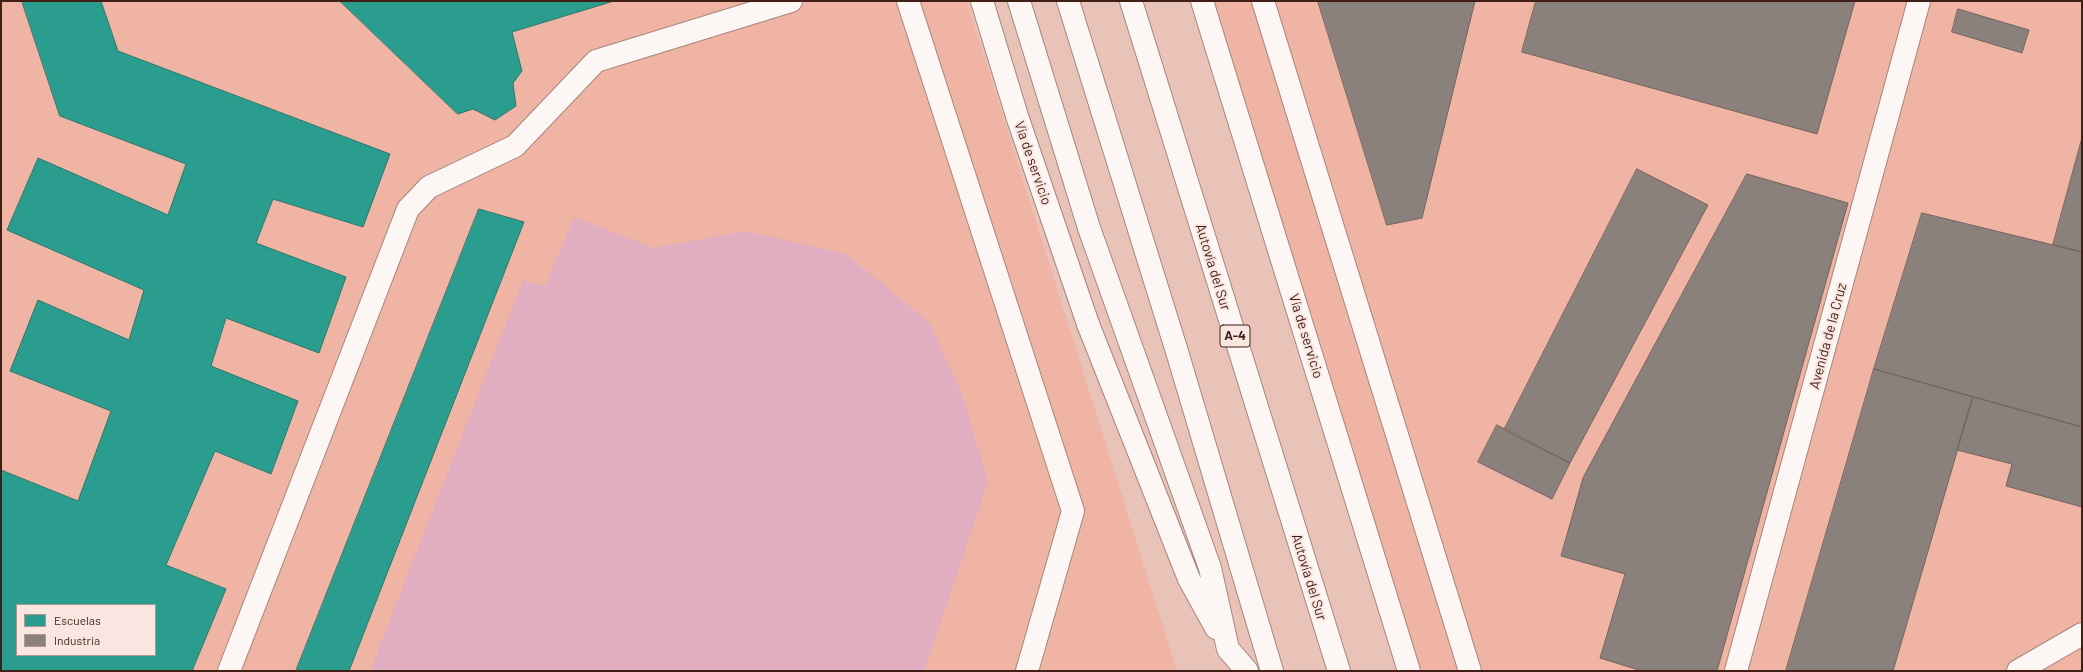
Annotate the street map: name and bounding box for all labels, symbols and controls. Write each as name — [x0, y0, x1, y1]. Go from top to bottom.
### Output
street label: Vía de servicio — [1011, 119, 1055, 207]
street label: Autovía del Sur — [1192, 222, 1234, 312]
street label: Avenida de la Cruz — [1806, 281, 1850, 391]
street label: Vía de servicio — [1285, 292, 1327, 380]
road number: A-4 — [1220, 325, 1250, 347]
street label: Autovía del Sur — [1288, 532, 1330, 622]
legend — [16, 604, 156, 656]
text: Escuelas — [54, 613, 101, 627]
text: Industria — [54, 633, 100, 647]

